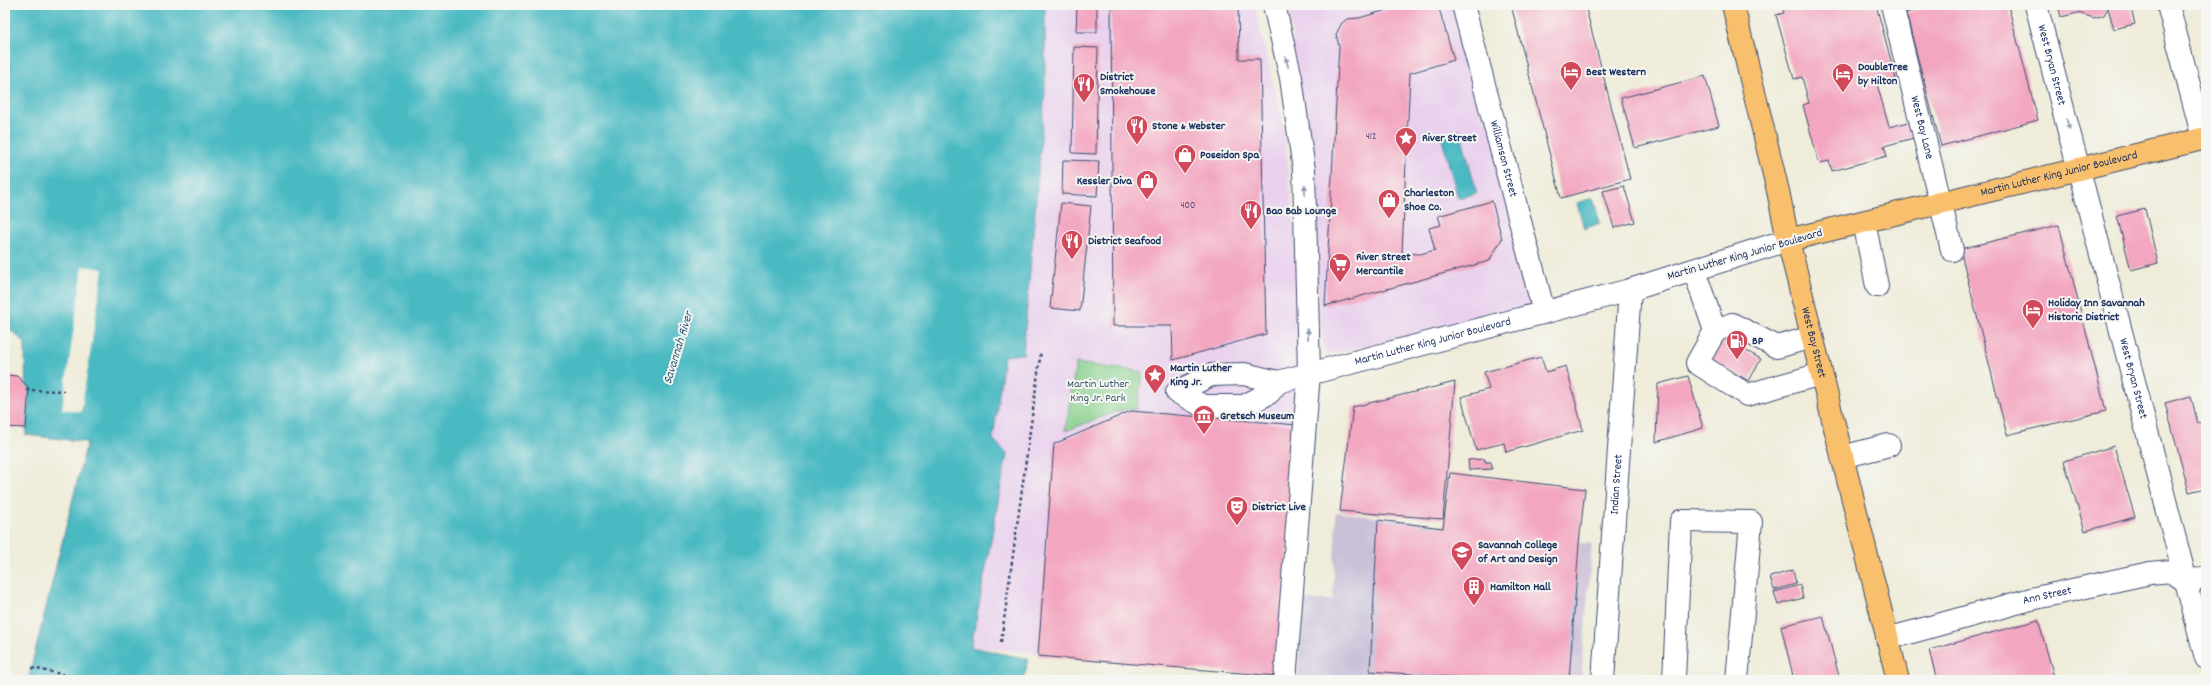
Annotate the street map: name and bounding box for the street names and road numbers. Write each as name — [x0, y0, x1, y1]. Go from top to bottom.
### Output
street label: West Bryan Street — [2033, 23, 2070, 108]
street label: West Bay Lane — [1906, 94, 1938, 161]
street label: Williamson Street — [1485, 118, 1522, 200]
street label: Martin Luther King Junior Boulevard — [1979, 147, 2139, 201]
street label: Martin Luther King Junior Boulevard — [1665, 225, 1825, 285]
street label: West Bay Street — [1797, 305, 1831, 380]
street label: Martin Luther King Junior Boulevard — [1353, 313, 1513, 370]
street label: West Bryan Street — [2115, 336, 2152, 421]
street label: Indian Street — [1606, 453, 1627, 515]
street label: Ann Street — [2021, 582, 2074, 609]

